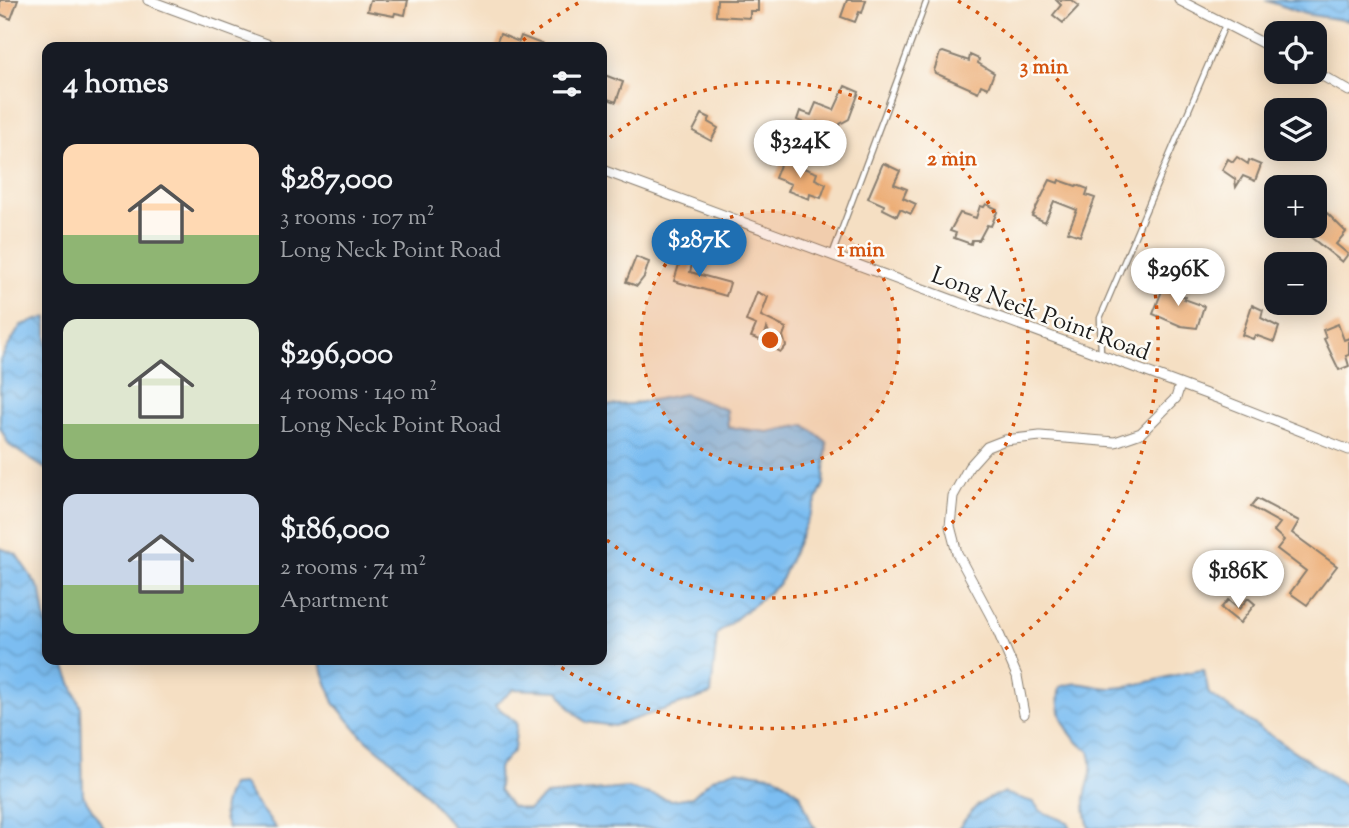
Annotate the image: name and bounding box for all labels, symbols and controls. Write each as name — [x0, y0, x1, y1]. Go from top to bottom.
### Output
map controls — [1264, 21, 1327, 315]
button: locate — [1264, 21, 1327, 84]
text: 3 min — [1020, 53, 1069, 83]
text: 4 homes — [63, 63, 169, 106]
icon: filters — [548, 65, 586, 103]
button: layers — [1264, 98, 1327, 161]
pin: $324K — [751, 120, 849, 180]
text: $324K — [770, 126, 830, 159]
text: 2 min — [927, 145, 978, 175]
text: $287,000 — [280, 159, 393, 202]
icon: home — [119, 172, 203, 256]
button: + — [1264, 175, 1327, 238]
text: 3 rooms · 107 m² — [280, 202, 435, 235]
pin: $287K — [650, 219, 748, 279]
text: $287K — [668, 225, 730, 258]
text: Long Neck Point Road — [280, 235, 501, 268]
text: 1 min — [837, 236, 885, 266]
pin: $296K — [1129, 248, 1227, 308]
button: − — [1264, 252, 1327, 315]
text: $296K — [1147, 254, 1209, 287]
street label: Long Neck Point Road — [926, 259, 1155, 370]
centre of rings — [758, 328, 782, 352]
text: $296,000 — [280, 334, 393, 377]
icon: home — [119, 347, 203, 431]
text: 4 rooms · 140 m² — [280, 377, 437, 410]
text: Long Neck Point Road — [280, 410, 501, 443]
text: $186,000 — [280, 509, 390, 552]
icon: home — [119, 522, 203, 606]
pin: $186K — [1189, 550, 1287, 610]
text: 2 rooms · 74 m² — [280, 552, 426, 585]
text: $186K — [1208, 556, 1268, 589]
text: Apartment — [280, 585, 389, 618]

